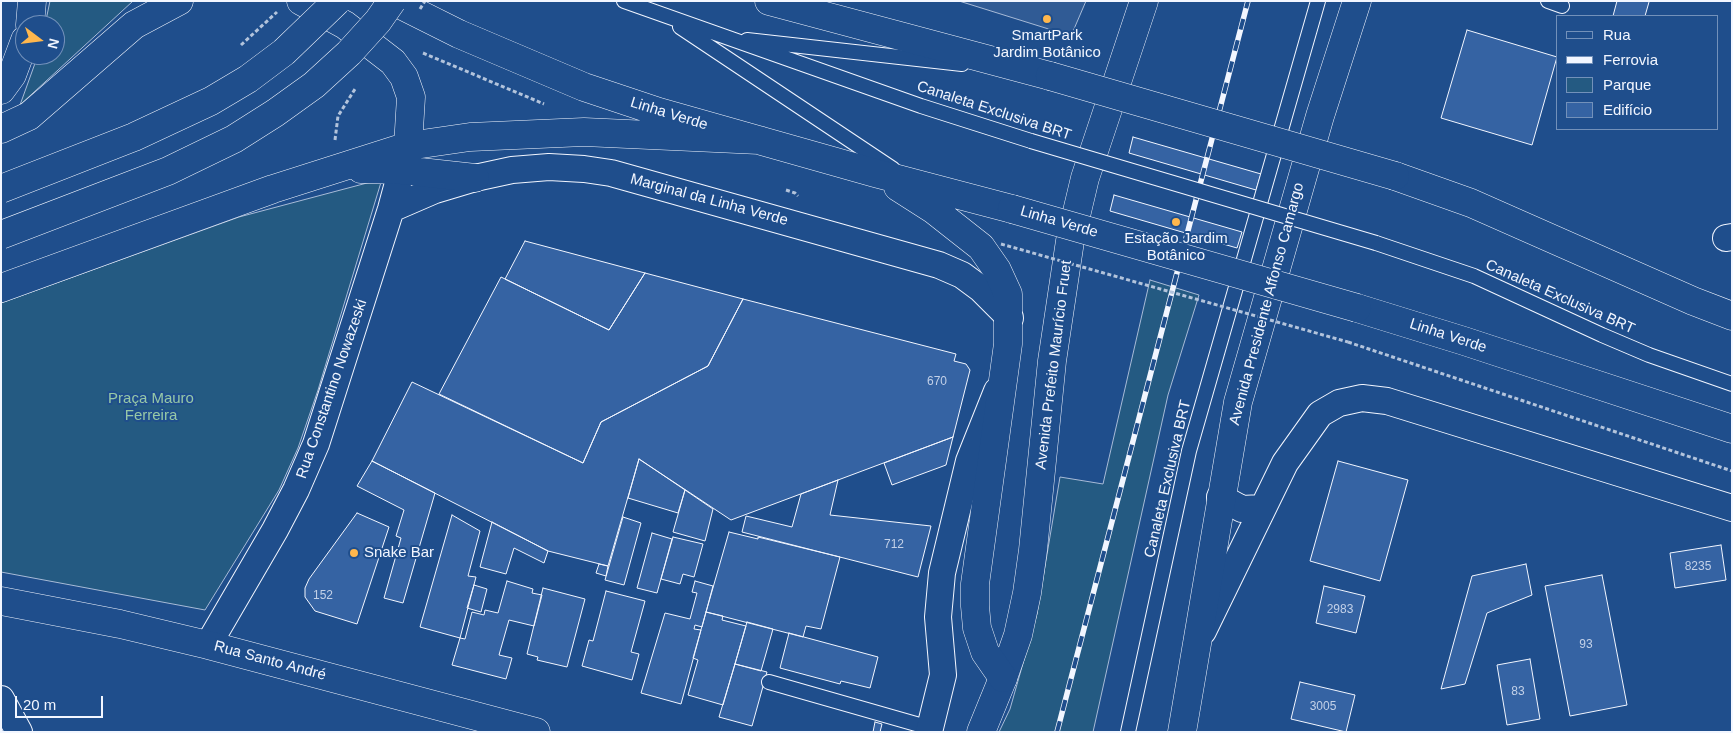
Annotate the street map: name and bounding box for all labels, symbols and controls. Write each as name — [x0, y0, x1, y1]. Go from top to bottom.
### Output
marker: SmartPark Jardim Botânico — [1041, 13, 1053, 25]
north arrow — [15, 15, 65, 65]
legend — [1556, 15, 1718, 130]
text: Rua — [1603, 26, 1631, 43]
place label: SmartPark Jardim Botânico — [993, 27, 1101, 62]
text: N — [44, 37, 63, 51]
text: Ferrovia — [1603, 51, 1658, 68]
text: Parque — [1603, 76, 1651, 93]
street label: Canaleta Exclusiva BRT — [914, 77, 1074, 145]
street label: Linha Verde — [628, 94, 710, 134]
text: Edifício — [1603, 101, 1652, 118]
street label: Marginal da Linha Verde — [628, 170, 790, 230]
street label: Avenida Presidente Affonso Camargo — [1226, 181, 1308, 427]
street label: Linha Verde — [1018, 202, 1100, 242]
marker: Estação Jardim Botânico — [1170, 216, 1182, 228]
place label: Estação Jardim Botânico — [1124, 230, 1228, 265]
street label: Canaleta Exclusiva BRT — [1483, 256, 1637, 338]
street label: Avenida Prefeito Maurício Fruet — [1032, 259, 1076, 471]
street label: Rua Constantino Nowazeski — [293, 297, 371, 481]
street label: Linha Verde — [1407, 315, 1489, 357]
house number: 670 — [927, 375, 947, 389]
park label: Praça Mauro Ferreira — [108, 390, 194, 425]
street label: Canaleta Exclusiva BRT — [1141, 398, 1195, 560]
house number: 712 — [884, 538, 904, 552]
place label: Snake Bar — [364, 544, 434, 562]
marker: Snake Bar — [348, 547, 360, 559]
house number: 8235 — [1685, 560, 1711, 574]
house number: 152 — [313, 589, 333, 603]
house number: 2983 — [1327, 603, 1353, 617]
street label: Rua Santo André — [212, 637, 328, 685]
house number: 93 — [1579, 638, 1593, 652]
house number: 83 — [1511, 685, 1525, 699]
scale bar — [18, 686, 105, 718]
text: 20 m — [23, 696, 56, 713]
house number: 3005 — [1310, 700, 1336, 714]

